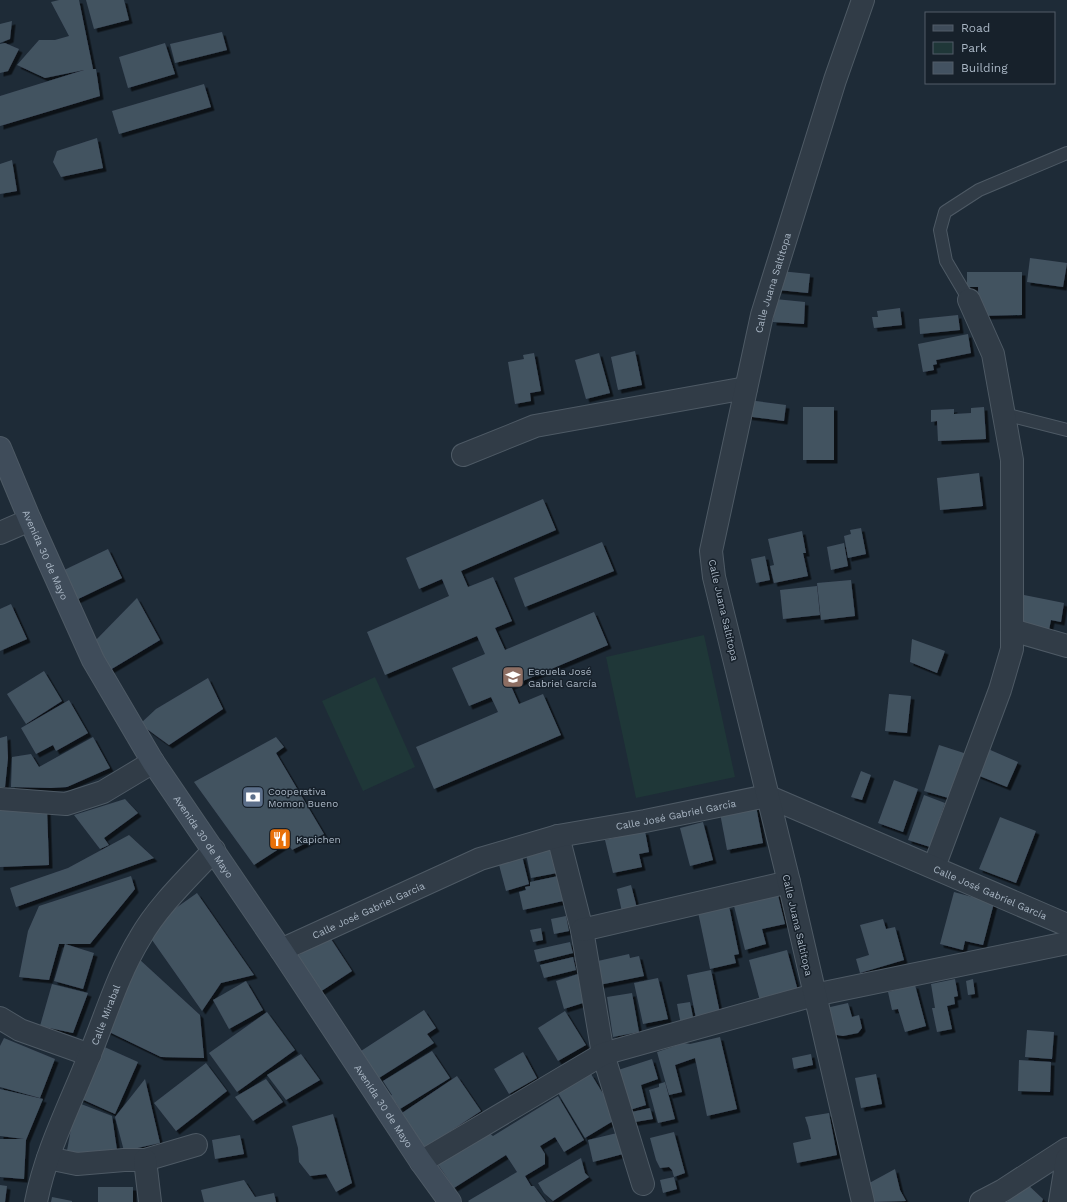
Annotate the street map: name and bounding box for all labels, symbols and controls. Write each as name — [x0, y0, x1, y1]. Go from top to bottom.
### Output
legend — [925, 12, 1055, 84]
text: Road — [961, 21, 990, 35]
text: Park — [961, 41, 987, 55]
text: Building — [961, 61, 1008, 75]
street label: Calle Juana Saltitopa — [753, 231, 793, 334]
street label: Avenida 30 de Mayo — [20, 508, 70, 601]
street label: Calle Juana Saltitopa — [706, 558, 741, 662]
school or university icon: Escuela José Gabriel García — [500, 664, 526, 690]
place label: Escuela José Gabriel García — [528, 666, 597, 689]
bank icon: Cooperativa Momon Bueno — [240, 784, 266, 810]
place label: Cooperativa Momon Bueno — [268, 786, 338, 809]
street label: Avenida 30 de Mayo — [171, 793, 235, 880]
street label: Calle José Gabriel García — [615, 797, 737, 832]
restaurant icon: Kapichen — [267, 826, 293, 852]
place label: Kapichen — [296, 834, 341, 845]
street label: Calle José Gabriel García — [932, 863, 1049, 922]
street label: Calle Juana Saltitopa — [780, 873, 815, 977]
street label: Calle José Gabriel García — [311, 880, 427, 941]
street label: Calle Mirabal — [89, 983, 122, 1047]
street label: Avenida 30 de Mayo — [352, 1062, 415, 1150]

